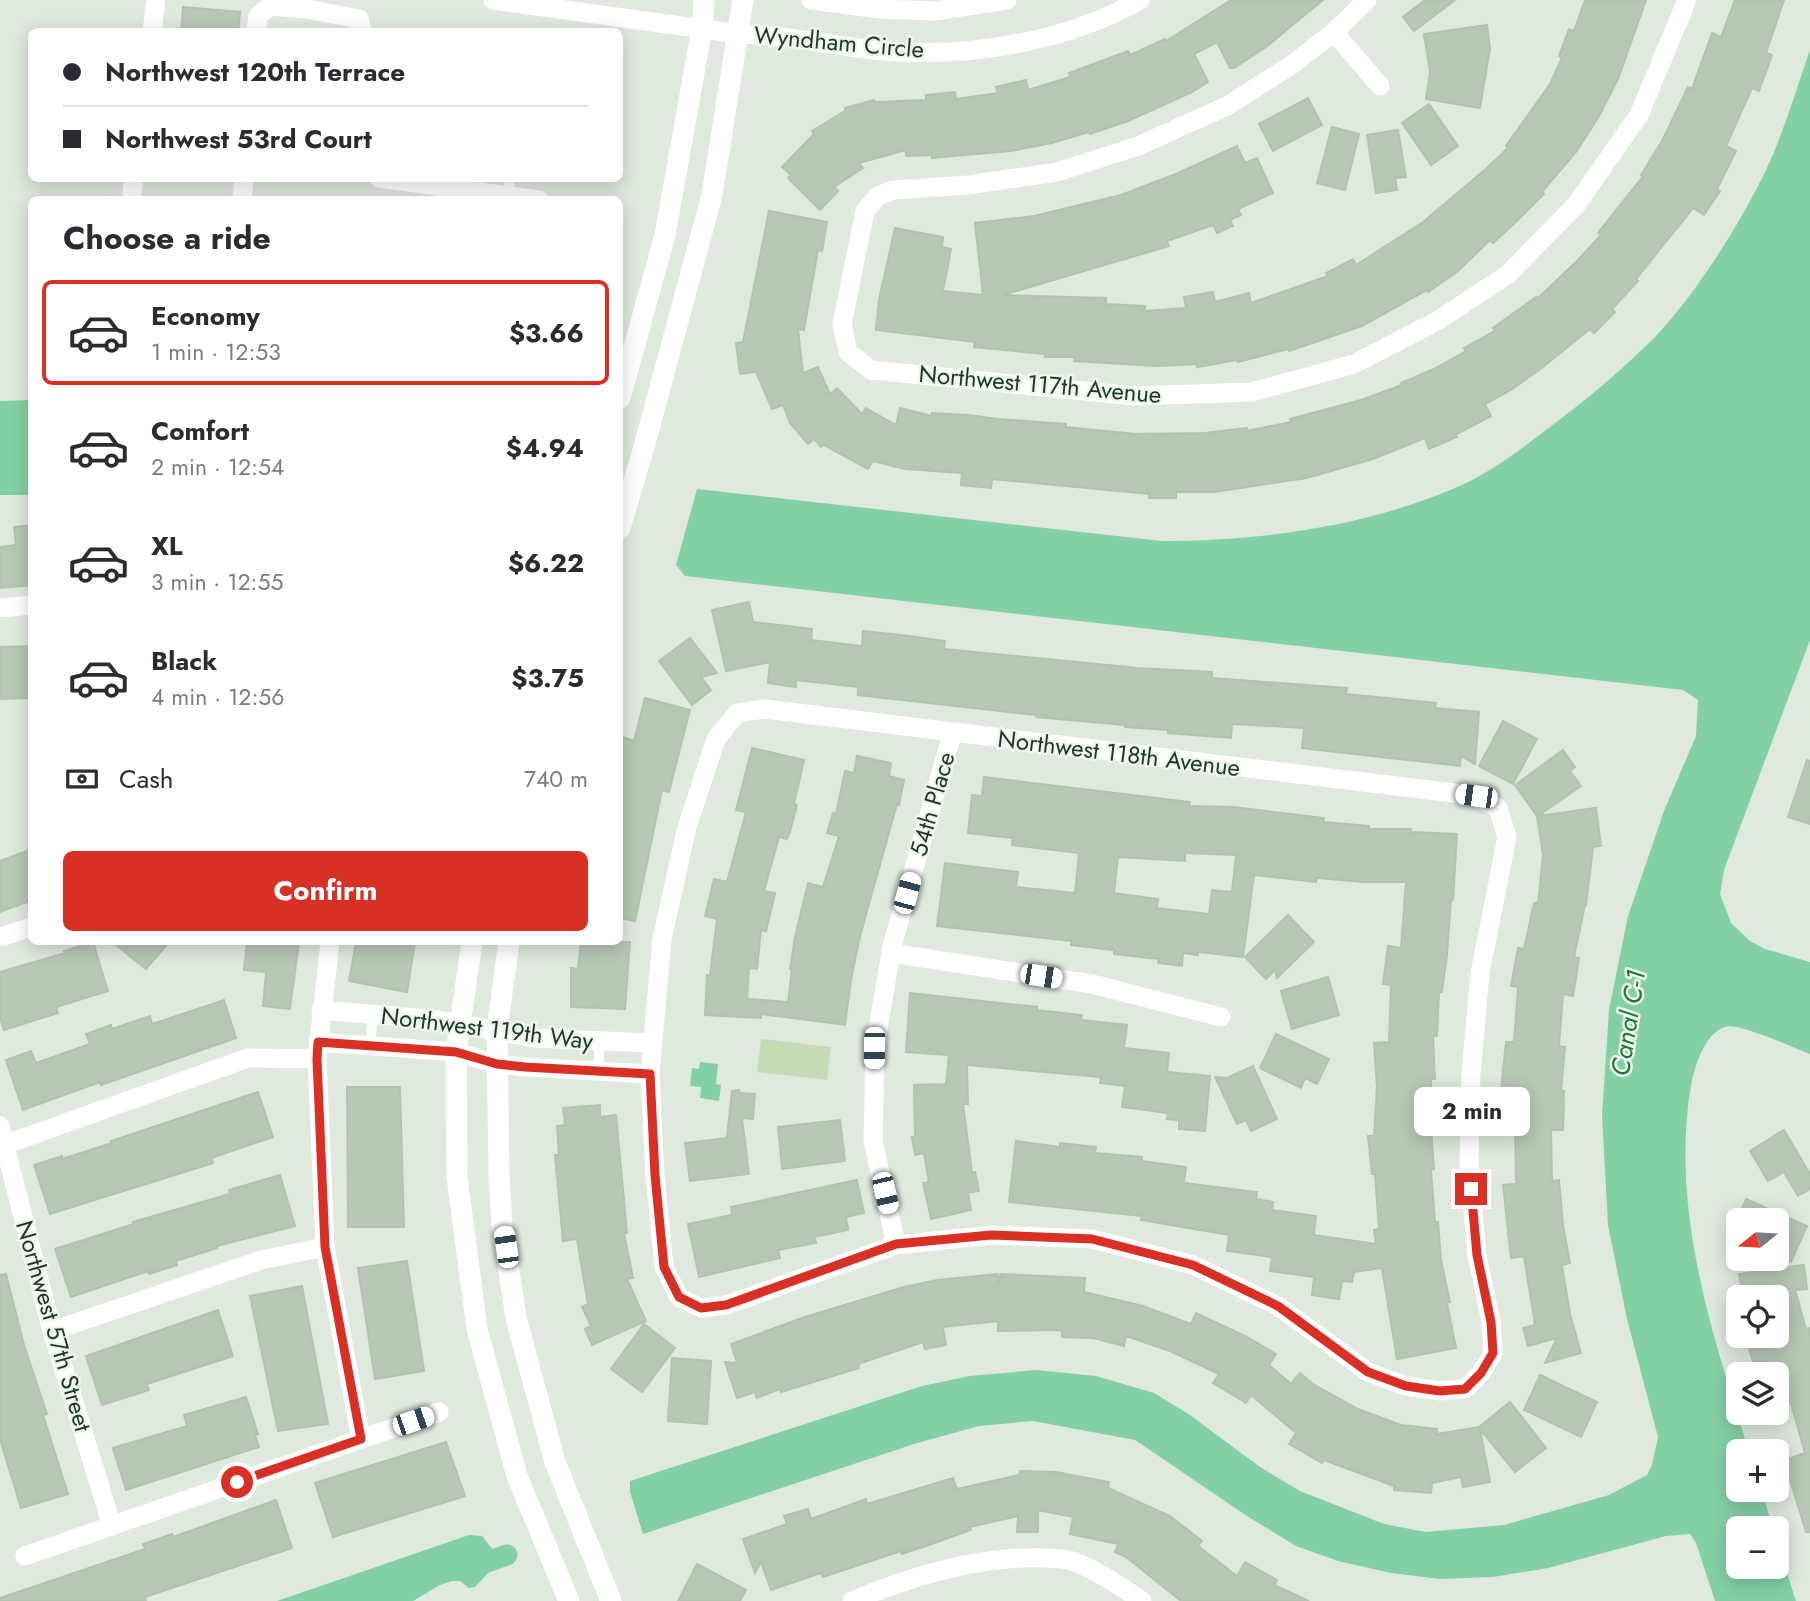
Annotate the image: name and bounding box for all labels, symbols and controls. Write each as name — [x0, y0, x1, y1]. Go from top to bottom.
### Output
street label: Wyndham Circle — [753, 17, 925, 67]
text: Northwest 120th Terrace — [105, 53, 405, 91]
text: Northwest 53rd Court — [105, 120, 372, 158]
text: Choose a ride — [63, 215, 271, 261]
text: Economy — [151, 297, 260, 335]
icon: car — [67, 301, 130, 364]
text: $3.66 — [509, 314, 584, 352]
text: 1 min · 12:53 — [151, 335, 281, 369]
street label: Northwest 117th Avenue — [917, 356, 1163, 412]
text: Comfort — [151, 412, 249, 450]
icon: car — [67, 416, 130, 479]
text: $4.94 — [506, 429, 584, 467]
text: 2 min · 12:54 — [151, 450, 284, 484]
text: XL — [151, 527, 183, 565]
icon: car — [67, 531, 130, 594]
text: $6.22 — [508, 544, 584, 582]
text: 3 min · 12:55 — [151, 565, 283, 599]
text: Black — [151, 642, 217, 680]
icon: car — [67, 646, 130, 709]
text: $3.75 — [511, 659, 584, 697]
text: 4 min · 12:56 — [151, 680, 285, 714]
street label: Northwest 118th Avenue — [996, 721, 1242, 785]
street label: 54th Place — [900, 748, 964, 860]
icon: cash — [63, 760, 101, 798]
text: Cash — [119, 760, 173, 798]
text: 740 m — [524, 762, 588, 796]
car — [1454, 783, 1499, 809]
button: Confirm — [63, 851, 588, 931]
car — [892, 870, 923, 916]
car — [1019, 962, 1064, 990]
water label: Canal C-1 — [1601, 967, 1655, 1079]
street label: Northwest 119th Way — [379, 998, 595, 1058]
car — [864, 1027, 885, 1069]
callout: 2 min — [1413, 1088, 1529, 1136]
text: 2 min — [1442, 1094, 1502, 1128]
car — [871, 1170, 900, 1216]
route end — [1455, 1173, 1487, 1205]
north arrow — [1726, 1208, 1788, 1270]
map controls — [1726, 1208, 1789, 1579]
street label: Northwest 57th Street — [7, 1216, 101, 1436]
car — [493, 1225, 520, 1269]
button: locate — [1726, 1285, 1789, 1348]
button: layers — [1726, 1362, 1789, 1425]
car — [390, 1404, 437, 1438]
button: + — [1726, 1439, 1789, 1502]
route start — [221, 1466, 253, 1498]
button: − — [1726, 1516, 1789, 1579]

